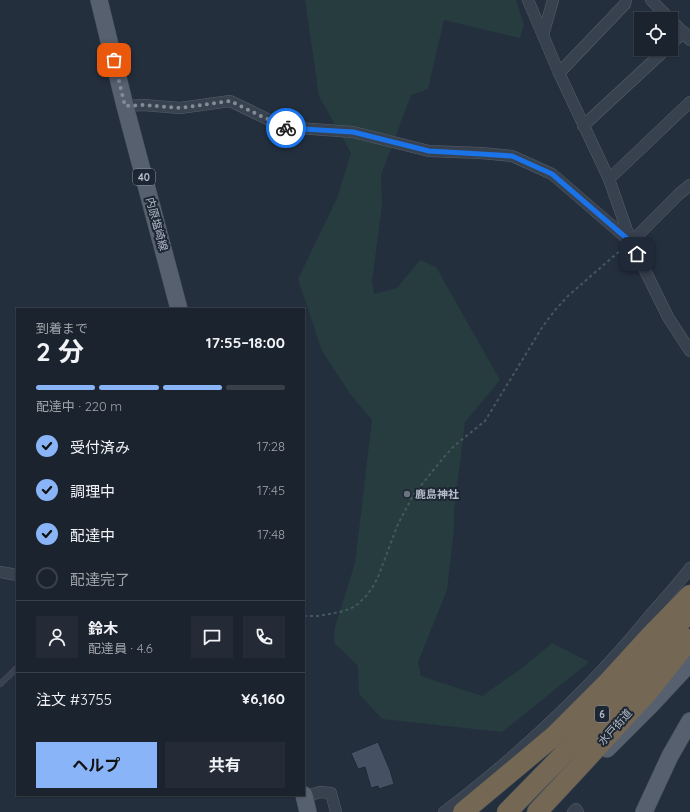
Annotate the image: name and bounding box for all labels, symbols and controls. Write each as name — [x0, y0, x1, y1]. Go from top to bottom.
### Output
map controls — [634, 12, 678, 56]
button: locate — [634, 12, 678, 56]
pin — [97, 43, 131, 77]
icon: bag — [103, 49, 125, 71]
courier — [266, 108, 306, 148]
icon: bike — [275, 117, 297, 139]
road number: 40 — [133, 169, 155, 185]
street label: 内原塩崎線 — [143, 196, 171, 252]
pin — [620, 237, 654, 271]
icon: home — [626, 243, 648, 265]
text: 到着まで — [36, 320, 88, 336]
text: 17:55–18:00 — [206, 333, 285, 352]
text: 2 分 — [36, 335, 84, 368]
text: 配達中 · 220 m — [36, 398, 122, 414]
icon: check — [36, 435, 58, 457]
text: 受付済み — [70, 438, 130, 457]
text: 17:28 — [257, 438, 285, 454]
icon: check — [36, 479, 58, 501]
text: 調理中 — [70, 482, 115, 501]
text: 17:45 — [257, 482, 285, 498]
place label: 鹿島神社 — [415, 487, 459, 501]
marker: 鹿島神社 — [402, 489, 412, 499]
icon: check — [36, 523, 58, 545]
text: 配達中 — [70, 526, 115, 545]
text: 17:48 — [257, 526, 285, 542]
text: 配達完了 — [70, 570, 130, 589]
button: person — [36, 616, 78, 658]
button: chat — [191, 616, 233, 658]
button: phone — [243, 616, 285, 658]
text: 鈴木 — [88, 619, 118, 638]
text: 配達員 · 4.6 — [88, 640, 153, 656]
text: ¥6,160 — [241, 689, 285, 708]
text: 注文 #3755 — [36, 690, 112, 709]
road number: 6 — [595, 706, 609, 722]
street label: 水戸街道 — [595, 706, 635, 748]
button: ヘルプ — [36, 742, 157, 788]
button: 共有 — [165, 742, 285, 788]

